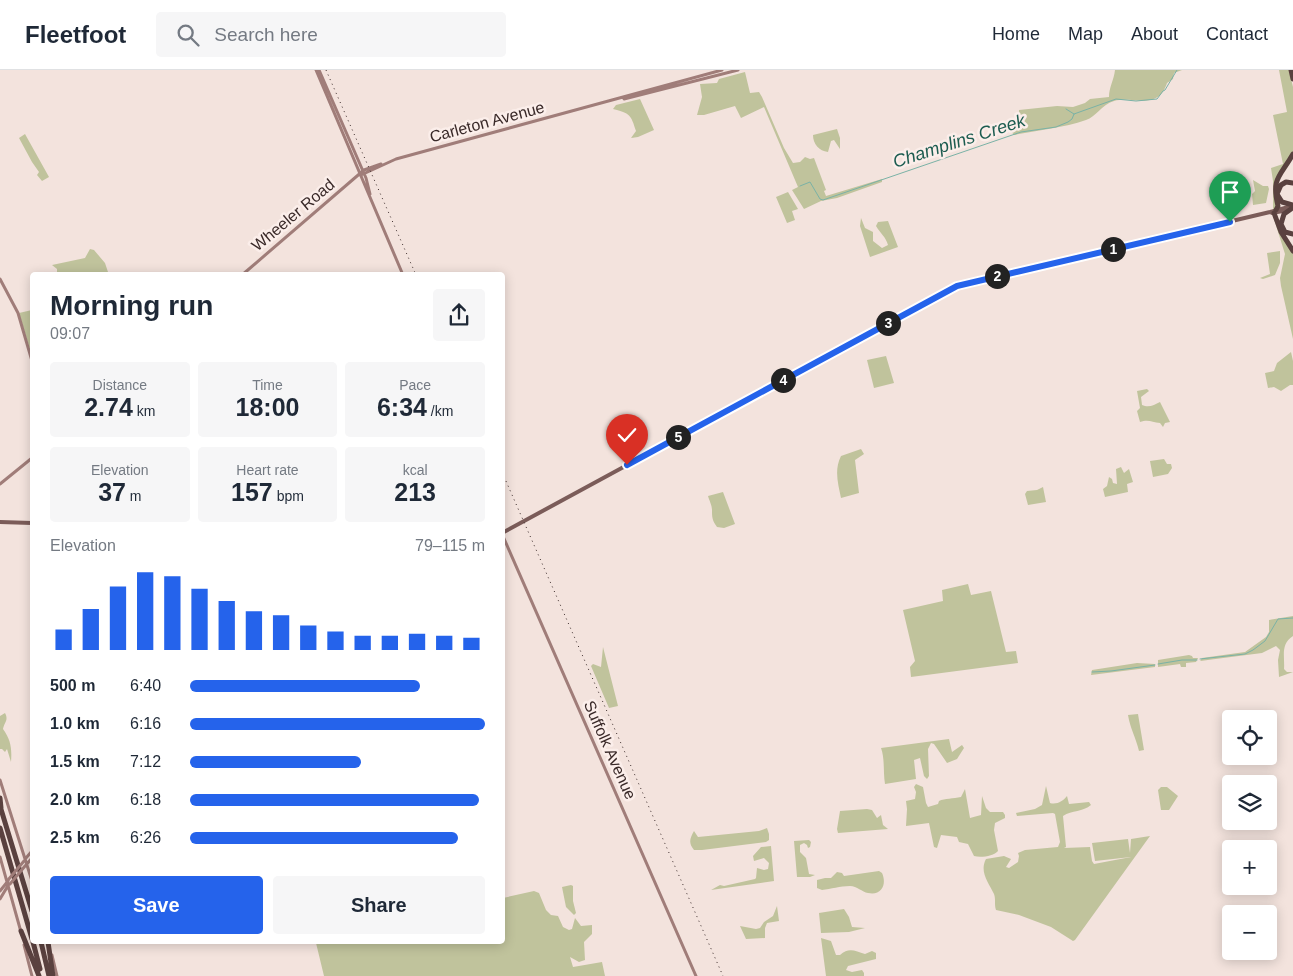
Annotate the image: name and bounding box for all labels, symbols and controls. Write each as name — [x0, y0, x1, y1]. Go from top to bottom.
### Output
search box — [156, 12, 506, 57]
text: Fleetfoot — [25, 21, 126, 48]
icon: search — [174, 21, 202, 49]
text: Search here — [214, 24, 318, 45]
text: Home — [992, 24, 1040, 44]
text: Map — [1068, 24, 1103, 44]
text: About — [1131, 24, 1178, 44]
text: Contact — [1206, 24, 1268, 44]
street label: Carleton Avenue — [428, 98, 546, 145]
water label: Champlins Creek — [890, 110, 1029, 172]
pin — [1209, 171, 1251, 222]
street label: Wheeler Road — [248, 176, 338, 254]
icon: arrive — [1216, 178, 1244, 206]
pin: 1 — [1100, 236, 1126, 262]
text: 1 — [1110, 241, 1117, 257]
pin: 2 — [984, 264, 1010, 288]
text: 2 — [994, 268, 1001, 284]
button: share — [433, 289, 485, 341]
text: Morning run — [50, 290, 213, 321]
pin: 3 — [876, 310, 900, 336]
text: 3 — [885, 315, 892, 331]
text: 09:07 — [50, 325, 90, 342]
pin: 4 — [770, 368, 796, 392]
text: 4 — [780, 372, 787, 388]
text: Distance — [93, 377, 147, 393]
text: Time — [252, 377, 283, 393]
text: Pace — [399, 377, 431, 393]
text: 2.74 — [84, 393, 133, 421]
text: 18:00 — [236, 393, 299, 421]
text: 6:34 — [377, 393, 427, 421]
text: km — [133, 403, 155, 419]
text: /km — [427, 403, 453, 419]
pin — [606, 414, 648, 465]
icon: check — [613, 421, 641, 449]
pin: 5 — [666, 424, 690, 450]
text: 5 — [675, 429, 682, 445]
text: Elevation — [91, 462, 149, 478]
text: Heart rate — [236, 462, 299, 478]
text: kcal — [403, 462, 428, 478]
text: 37 — [98, 478, 126, 506]
text: 157 — [231, 478, 273, 506]
text: 213 — [394, 478, 436, 506]
text: m — [126, 488, 142, 504]
text: bpm — [273, 488, 304, 504]
text: Elevation — [50, 537, 116, 554]
text: 79–115 m — [415, 537, 485, 554]
text: 500 m — [50, 677, 95, 694]
text: 6:40 — [130, 677, 161, 694]
street label: Suffolk Avenue — [581, 698, 639, 802]
map controls — [1222, 710, 1277, 960]
button: locate — [1222, 710, 1277, 765]
text: 1.0 km — [50, 715, 100, 732]
text: 6:16 — [130, 715, 161, 732]
text: 1.5 km — [50, 753, 100, 770]
text: 7:12 — [130, 753, 161, 770]
button: layers — [1222, 775, 1277, 830]
text: 2.0 km — [50, 791, 100, 808]
text: 6:18 — [130, 791, 161, 808]
text: 2.5 km — [50, 829, 100, 846]
text: 6:26 — [130, 829, 161, 846]
button: + — [1222, 840, 1277, 895]
button: Save — [50, 876, 263, 934]
button: Share — [273, 876, 485, 934]
button: − — [1222, 905, 1277, 960]

